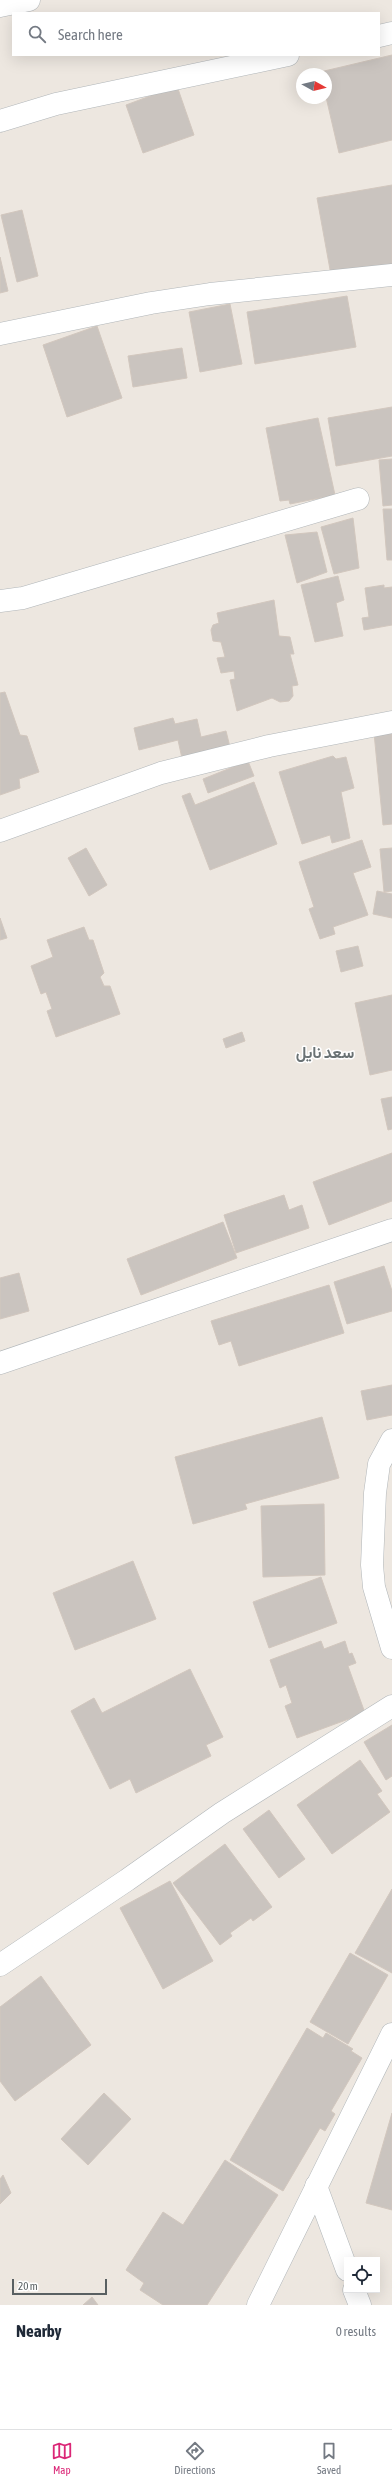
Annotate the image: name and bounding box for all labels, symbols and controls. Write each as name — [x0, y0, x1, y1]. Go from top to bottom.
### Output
search box — [12, 12, 380, 56]
icon: search — [26, 23, 48, 45]
text: Search here — [58, 26, 123, 43]
north arrow — [296, 68, 332, 104]
district label: سعد نايل — [296, 1043, 354, 1062]
map controls — [344, 2257, 380, 2293]
button: locate — [344, 2257, 380, 2293]
scale bar — [12, 2277, 107, 2296]
text: 20 m — [18, 2280, 38, 2292]
text: Nearby — [16, 2321, 62, 2341]
text: 0 results — [336, 2324, 376, 2339]
tab: Map — [51, 2440, 73, 2476]
tab: Directions — [174, 2440, 215, 2476]
tab: Saved — [317, 2440, 341, 2476]

